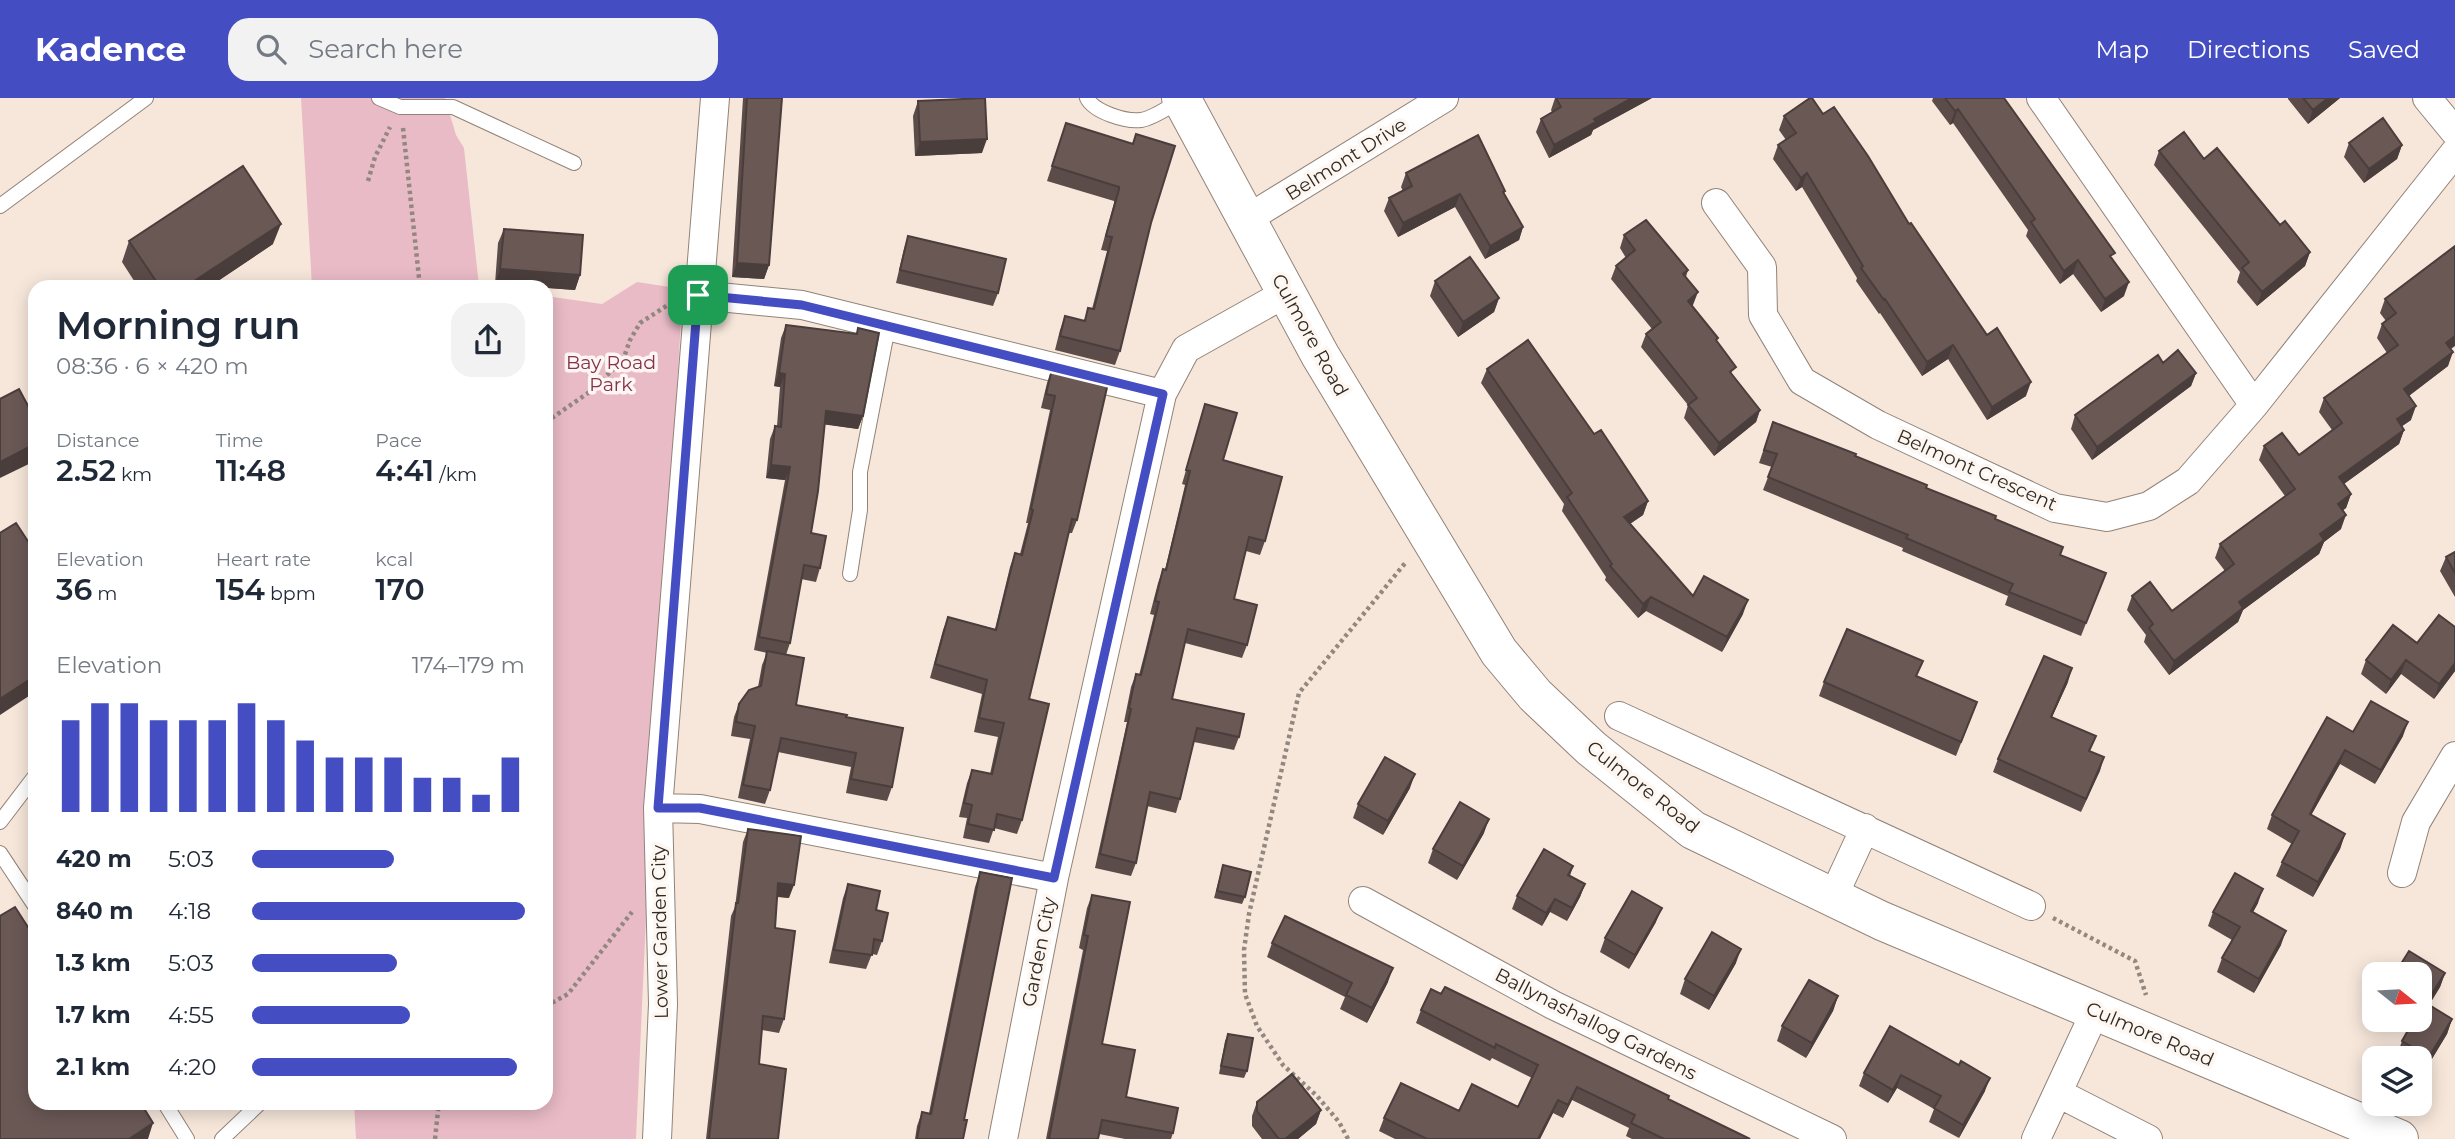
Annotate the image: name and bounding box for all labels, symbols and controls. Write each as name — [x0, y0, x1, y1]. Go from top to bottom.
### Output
search box — [228, 18, 718, 81]
text: Kadence — [35, 29, 186, 69]
icon: search — [252, 30, 290, 68]
text: Search here — [308, 33, 463, 65]
text: Map — [2096, 35, 2149, 64]
text: Directions — [2187, 35, 2310, 64]
text: Saved — [2348, 35, 2420, 64]
street label: Belmont Drive — [1281, 113, 1411, 205]
pin — [668, 265, 728, 325]
street label: Culmore Road — [1267, 270, 1353, 400]
icon: arrive — [679, 276, 717, 314]
text: Morning run — [56, 302, 300, 349]
button: share — [451, 303, 525, 377]
park label: Bay Road Park — [566, 351, 656, 396]
text: 08:36 · 6 × 420 m — [56, 352, 249, 380]
street label: Belmont Crescent — [1893, 424, 2061, 516]
text: Distance — [56, 429, 139, 452]
text: Time — [216, 429, 263, 452]
text: Pace — [375, 429, 422, 452]
text: 2.52 — [56, 452, 116, 489]
text: 11:48 — [216, 452, 286, 489]
text: 4:41 — [375, 452, 434, 489]
text: km — [116, 463, 152, 486]
text: /km — [434, 463, 477, 486]
text: Elevation — [56, 548, 144, 571]
text: Heart rate — [216, 548, 311, 571]
text: kcal — [375, 548, 413, 571]
text: 36 — [56, 571, 92, 608]
text: 154 — [216, 571, 265, 608]
text: 170 — [375, 571, 425, 608]
text: m — [92, 582, 117, 605]
text: bpm — [265, 582, 316, 605]
text: Elevation — [56, 651, 162, 679]
text: 174–179 m — [412, 651, 525, 679]
street label: Culmore Road — [1582, 736, 1704, 838]
street label: Lower Garden City — [647, 844, 673, 1019]
text: 420 m — [56, 845, 132, 873]
text: 5:03 — [168, 845, 214, 873]
street label: Garden City — [1017, 895, 1061, 1009]
text: 840 m — [56, 897, 133, 925]
text: 4:18 — [168, 897, 211, 925]
text: 1.3 km — [56, 949, 131, 977]
text: 5:03 — [168, 949, 214, 977]
north arrow — [2362, 962, 2432, 1032]
map controls — [2362, 962, 2432, 1116]
street label: Ballynashallog Gardens — [1491, 963, 1701, 1085]
street label: Culmore Road — [2083, 997, 2217, 1071]
text: 1.7 km — [56, 1001, 131, 1029]
text: 4:55 — [168, 1001, 214, 1029]
button: layers — [2362, 1046, 2432, 1116]
text: 2.1 km — [56, 1053, 130, 1081]
text: 4:20 — [168, 1053, 216, 1081]

